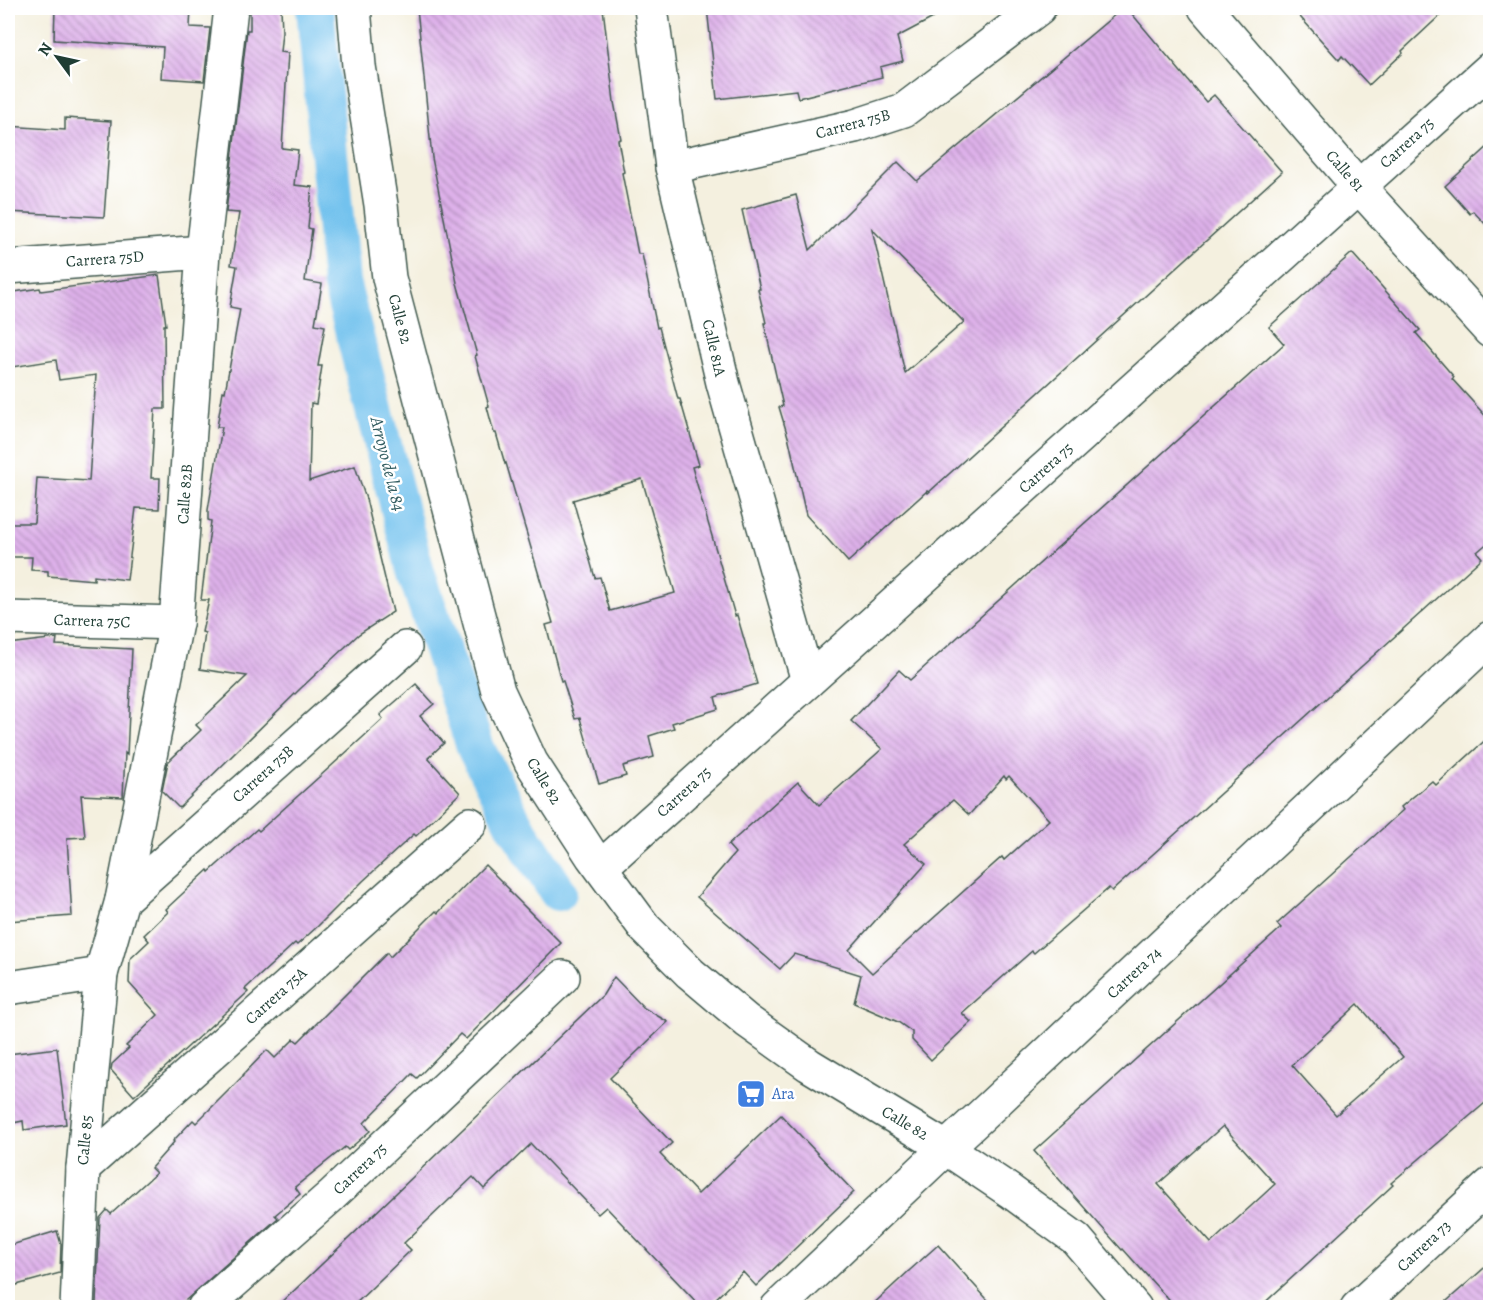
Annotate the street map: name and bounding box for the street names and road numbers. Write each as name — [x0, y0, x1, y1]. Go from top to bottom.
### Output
street label: Carrera 75B — [813, 103, 893, 145]
street label: Carrera 75 — [1375, 112, 1439, 174]
street label: Calle 81 — [1321, 145, 1370, 197]
street label: Carrera 75D — [65, 245, 145, 273]
street label: Calle 82 — [383, 292, 417, 347]
street label: Calle 81A — [697, 317, 731, 379]
street label: Carrera 75 — [1014, 437, 1078, 499]
street label: Calle 82B — [172, 463, 198, 525]
street label: Carrera 75C — [53, 609, 131, 633]
street label: Carrera 75B — [227, 740, 299, 808]
street label: Calle 82 — [521, 753, 567, 809]
street label: Carrera 75 — [652, 761, 716, 823]
street label: Carrera 74 — [1102, 942, 1166, 1004]
street label: Carrera 75A — [240, 962, 312, 1030]
street label: Calle 82 — [877, 1100, 933, 1146]
street label: Calle 85 — [72, 1114, 98, 1166]
street label: Carrera 75 — [328, 1138, 392, 1200]
street label: Carrera 73 — [1392, 1215, 1456, 1277]

